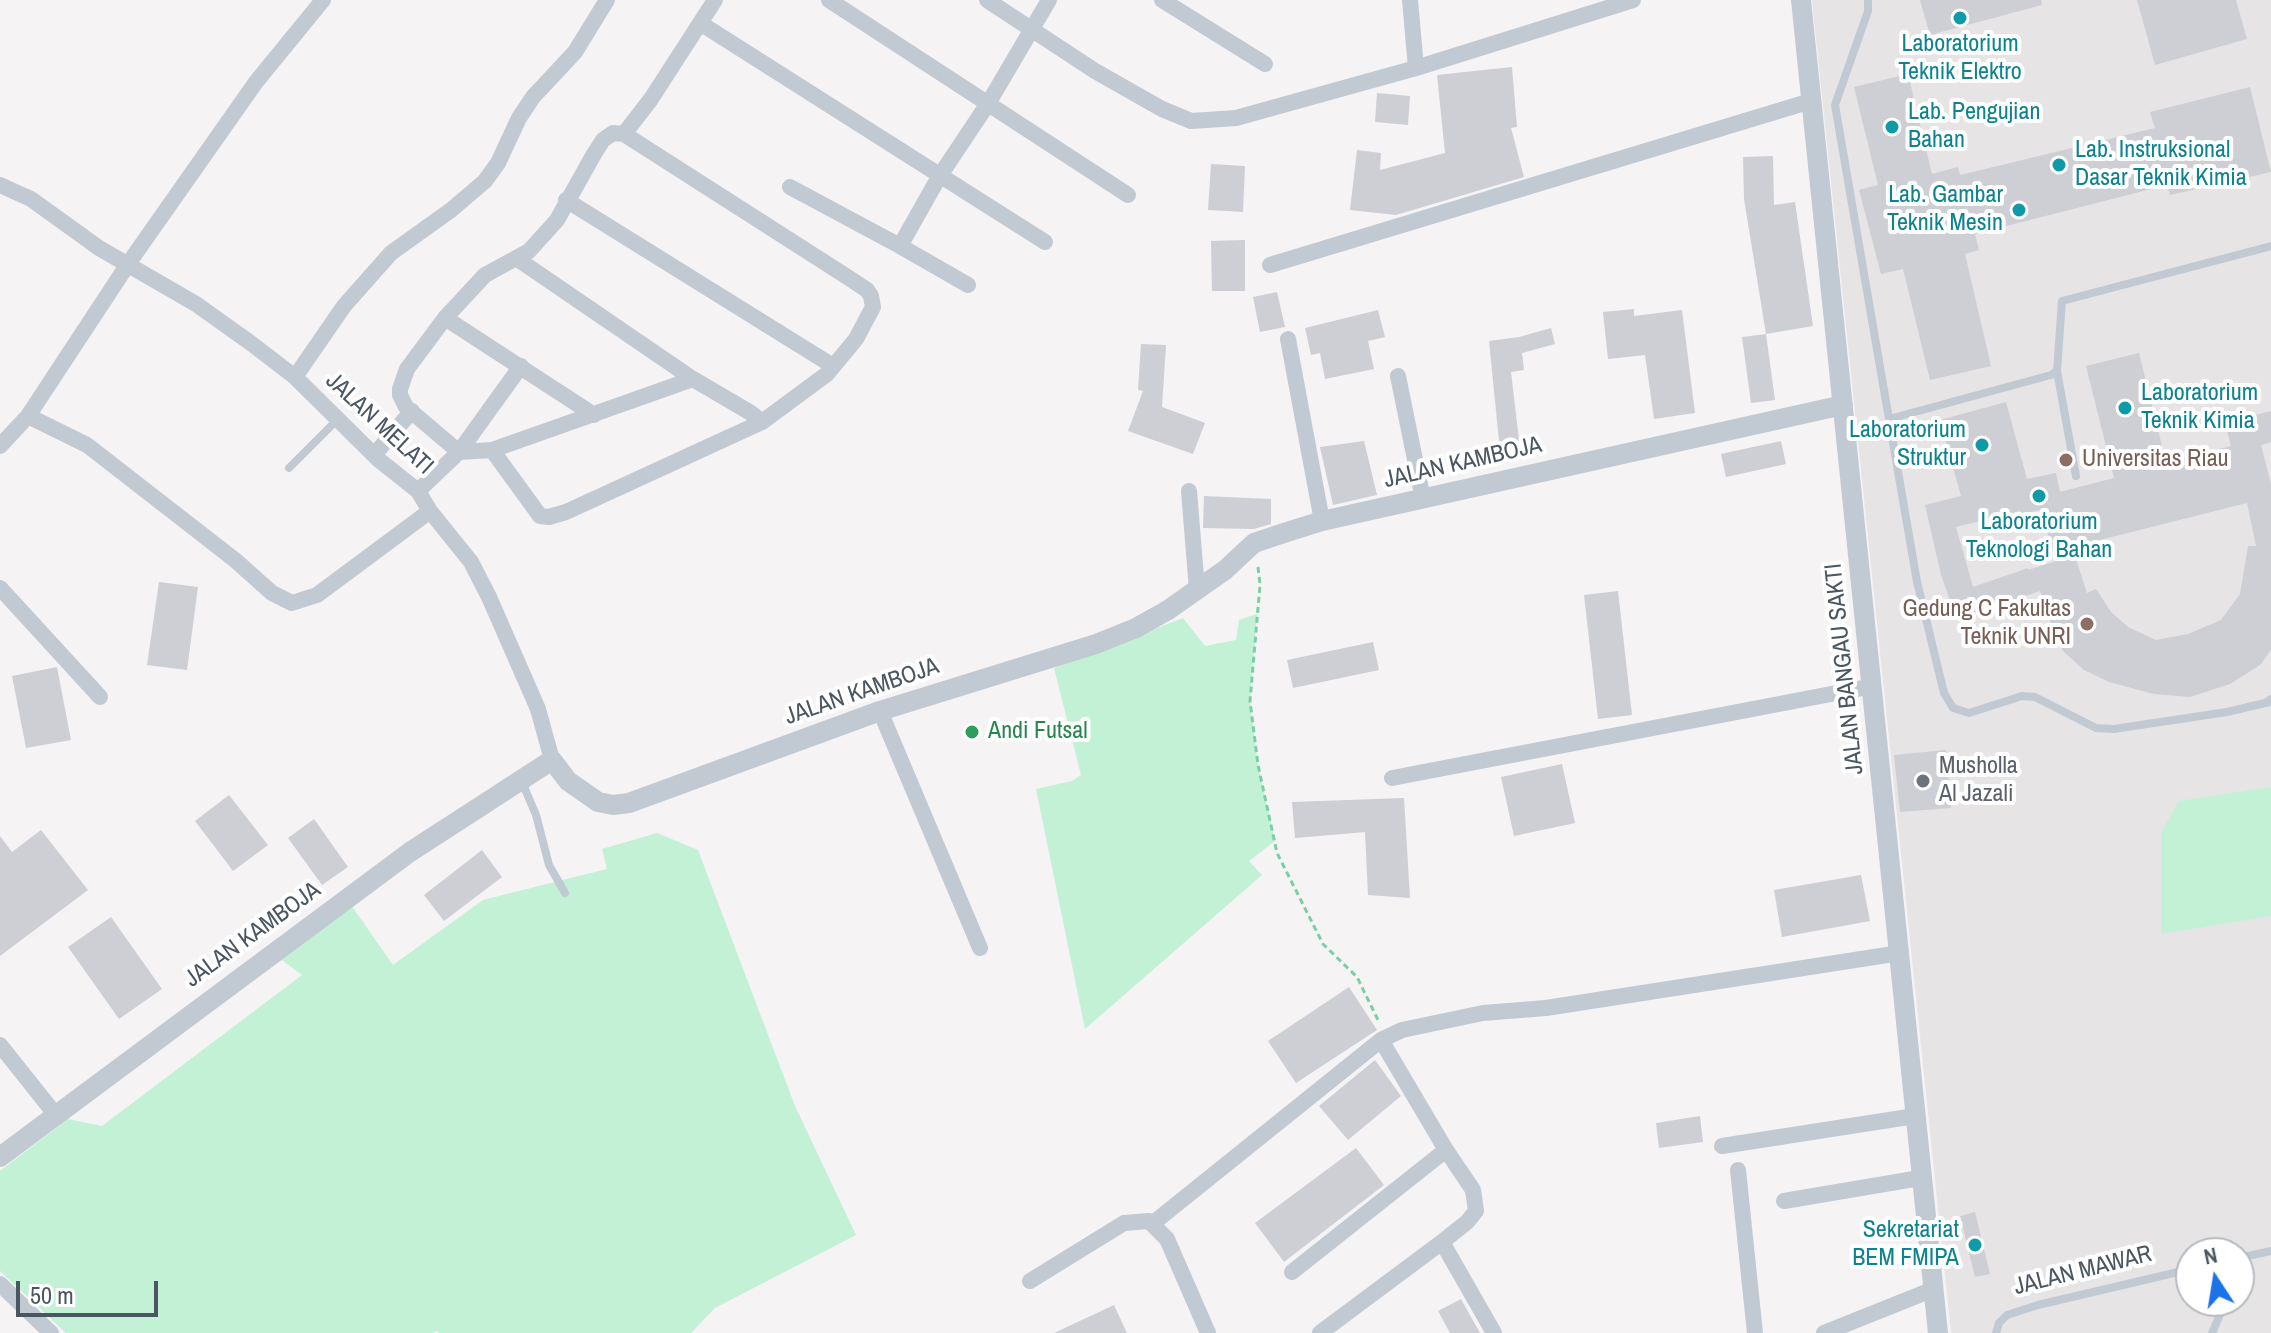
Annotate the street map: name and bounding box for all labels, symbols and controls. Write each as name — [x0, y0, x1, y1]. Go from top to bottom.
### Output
marker: Laboratorium Teknik Elektro — [1951, 9, 1969, 27]
place label: Laboratorium Teknik Elektro — [1898, 31, 2022, 87]
place label: Lab. Pengujian Bahan — [1908, 99, 2040, 155]
marker: Lab. Pengujian Bahan — [1883, 118, 1901, 136]
place label: Lab. Instruksional Dasar Teknik Kimia — [2075, 137, 2247, 193]
marker: Lab. Instruksional Dasar Teknik Kimia — [2050, 156, 2068, 174]
place label: Lab. Gambar Teknik Mesin — [1887, 182, 2003, 238]
marker: Lab. Gambar Teknik Mesin — [2010, 201, 2028, 219]
street label: JALAN MELATI — [319, 367, 439, 481]
place label: Laboratorium Teknik Kimia — [2141, 380, 2258, 436]
marker: Laboratorium Teknik Kimia — [2116, 399, 2134, 417]
place label: Laboratorium Struktur — [1849, 417, 1966, 473]
street label: JALAN KAMBOJA — [1381, 431, 1545, 495]
marker: Laboratorium Struktur — [1973, 436, 1991, 454]
place label: Universitas Riau — [2082, 446, 2229, 474]
marker: Universitas Riau — [2057, 451, 2075, 469]
marker: Laboratorium Teknologi Bahan — [2030, 487, 2048, 505]
place label: Laboratorium Teknologi Bahan — [1966, 509, 2112, 565]
street label: JALAN BANGAU SAKTI — [1820, 562, 1870, 776]
place label: Gedung C Fakultas Teknik UNRI — [1902, 596, 2071, 652]
marker: Gedung C Fakultas Teknik UNRI — [2078, 615, 2096, 633]
street label: JALAN KAMBOJA — [781, 652, 943, 732]
place label: Andi Futsal — [988, 718, 1088, 746]
marker: Andi Futsal — [963, 723, 981, 741]
place label: Musholla Al Jazali — [1939, 753, 2018, 809]
marker: Musholla Al Jazali — [1914, 772, 1932, 790]
street label: JALAN KAMBOJA — [180, 876, 326, 994]
place label: Sekretariat BEM FMIPA — [1852, 1217, 1959, 1273]
marker: Sekretariat BEM FMIPA — [1966, 1236, 1984, 1254]
north arrow — [2175, 1237, 2255, 1317]
text: N — [2201, 1239, 2220, 1272]
street label: JALAN MAWAR — [2011, 1240, 2155, 1302]
scale bar — [20, 1265, 162, 1315]
text: 50 m — [30, 1279, 74, 1311]

